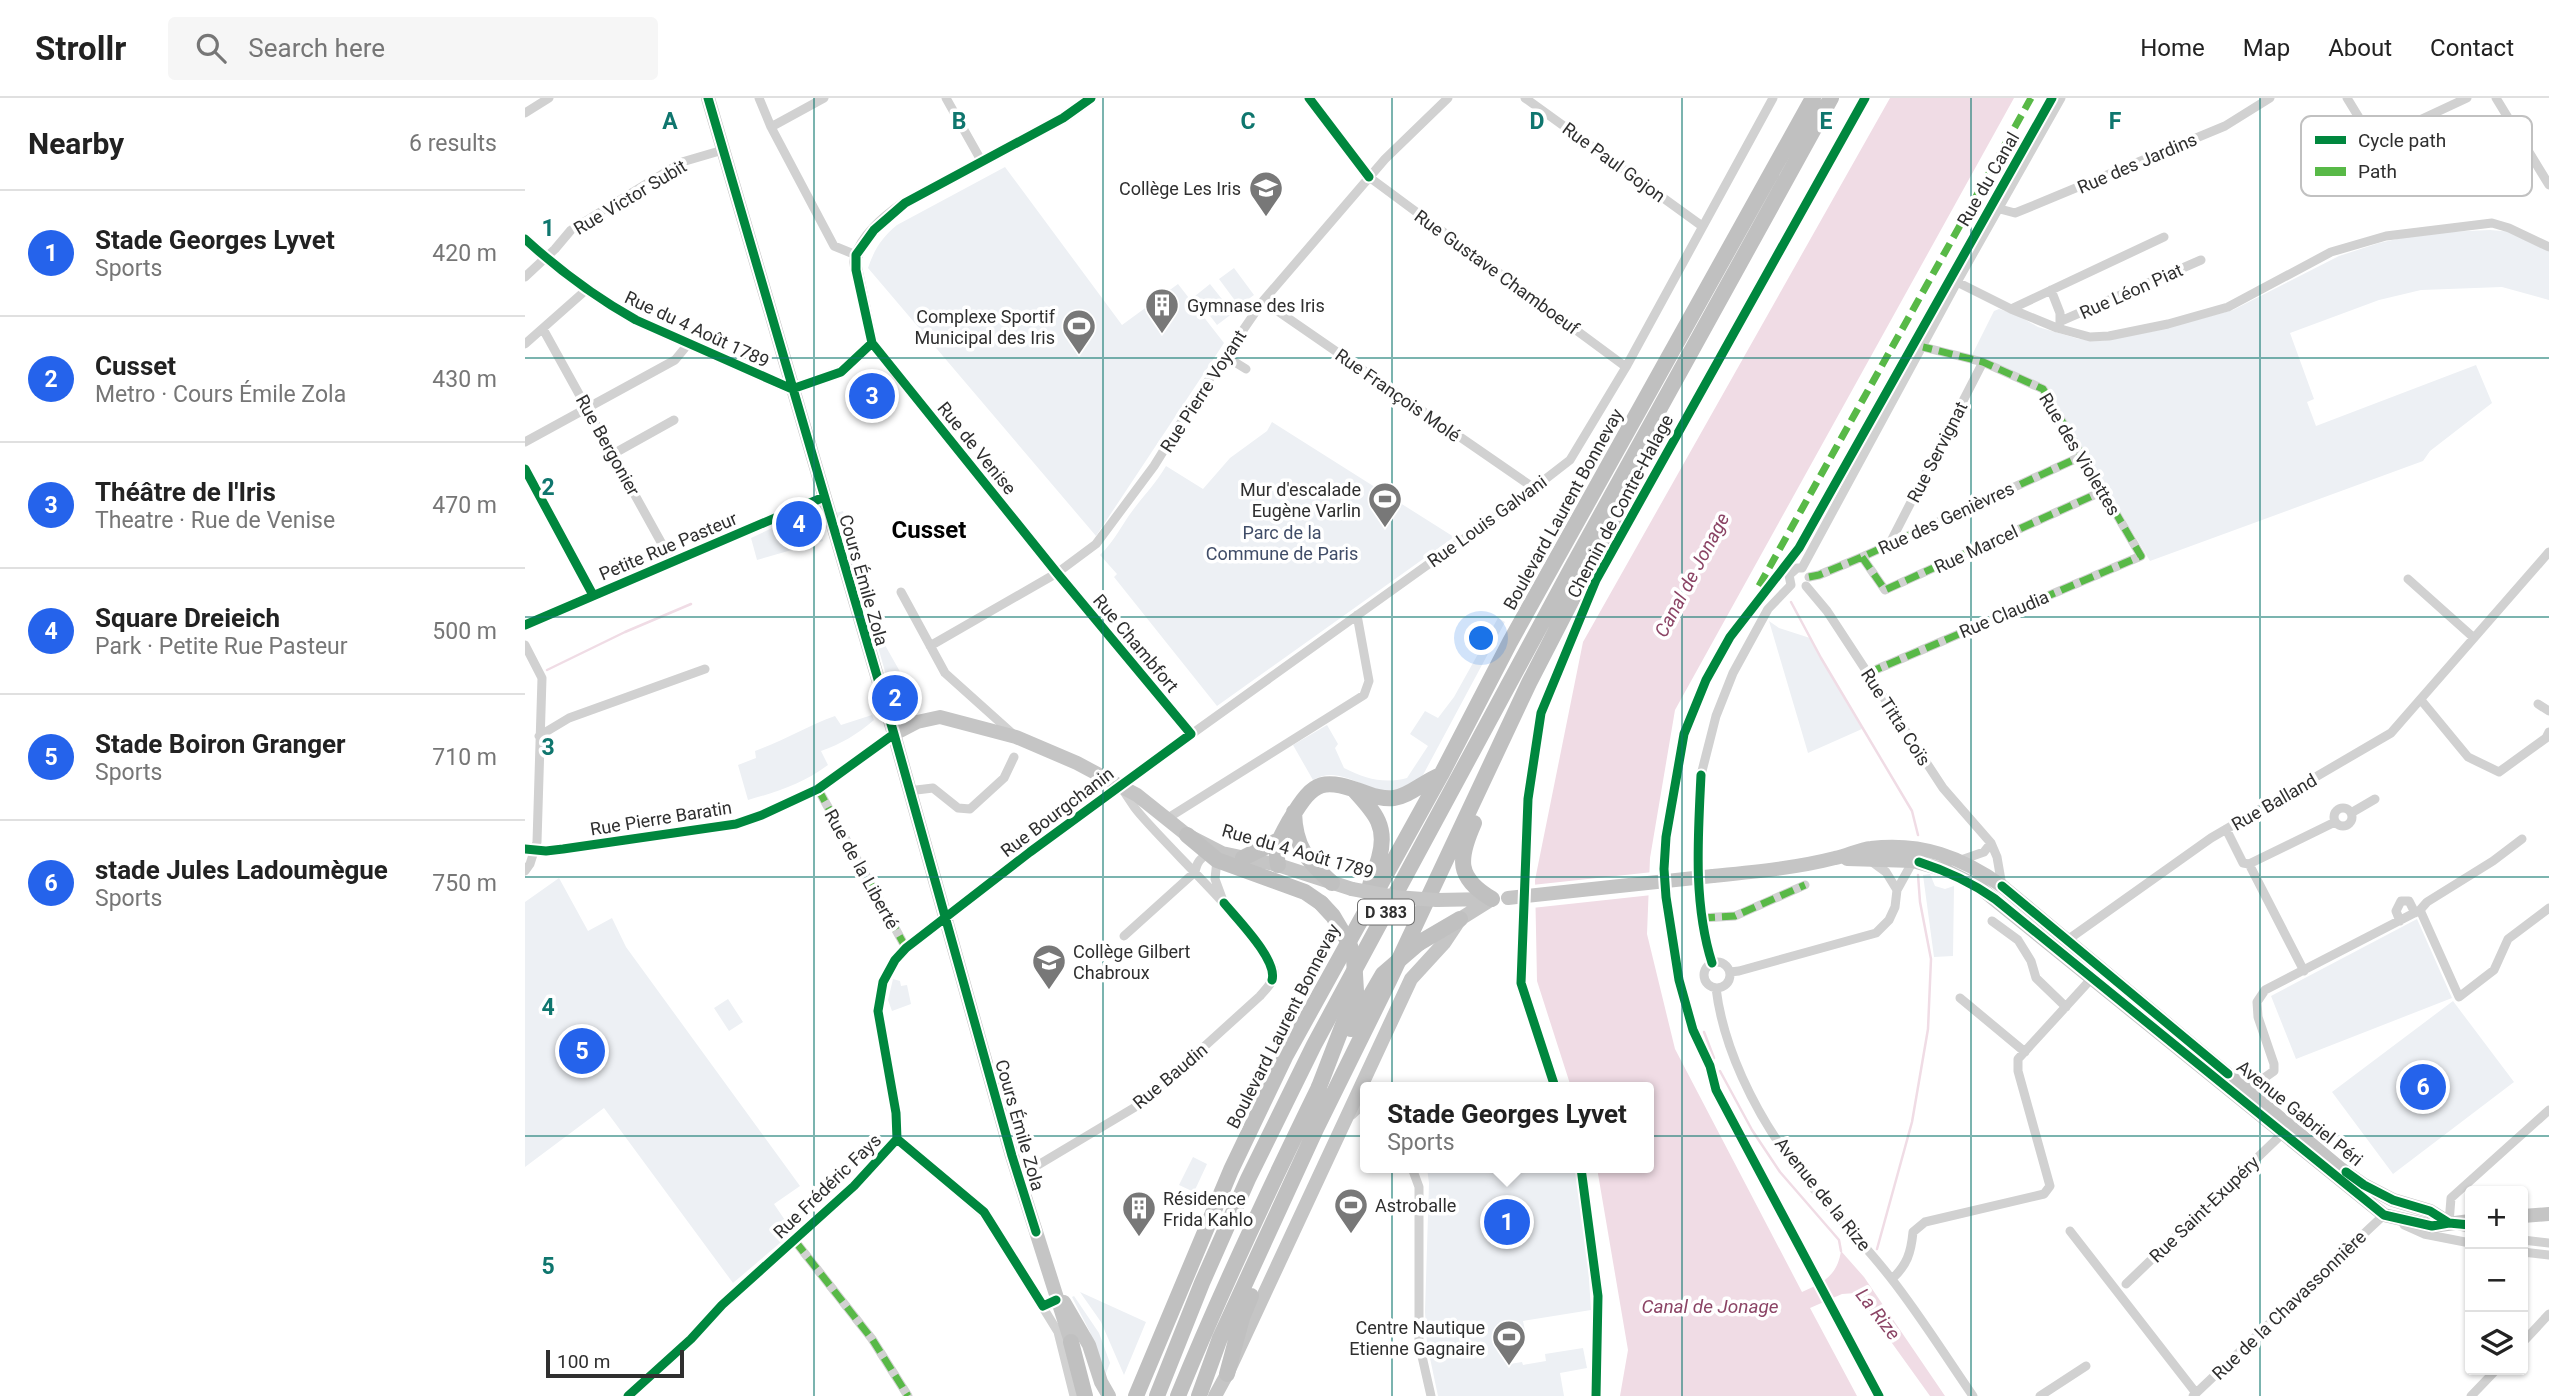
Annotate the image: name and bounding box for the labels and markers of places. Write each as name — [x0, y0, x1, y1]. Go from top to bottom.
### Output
school or university icon: Collège Les Iris — [1247, 169, 1285, 218]
place label: Collège Les Iris — [1119, 178, 1241, 199]
building icon: Gymnase des Iris — [1143, 286, 1181, 335]
place label: Gymnase des Iris — [1187, 295, 1325, 316]
place label: Complexe Sportif Municipal des Iris — [914, 306, 1056, 348]
sports icon: Complexe Sportif Municipal des Iris — [1060, 307, 1098, 356]
pin: 3 — [849, 370, 895, 422]
place label: Mur d'escalade Eugène Varlin — [1240, 479, 1361, 521]
sports icon: Mur d'escalade Eugène Varlin — [1366, 480, 1404, 529]
pin: 4 — [776, 498, 822, 550]
pin: 2 — [872, 672, 918, 724]
place label: Collège Gilbert Chabroux — [1073, 941, 1191, 983]
school or university icon: Collège Gilbert Chabroux — [1030, 942, 1068, 991]
pin: 5 — [559, 1025, 605, 1077]
pin: 6 — [2400, 1061, 2446, 1113]
sports icon: Astroballe — [1332, 1186, 1370, 1235]
place label: Résidence Frida Kahlo — [1163, 1188, 1253, 1230]
building icon: Résidence Frida Kahlo — [1120, 1189, 1158, 1238]
place label: Astroballe — [1375, 1195, 1456, 1216]
pin: 1 — [1484, 1196, 1530, 1248]
place label: Centre Nautique Etienne Gagnaire — [1349, 1317, 1485, 1359]
sports icon: Centre Nautique Etienne Gagnaire — [1490, 1318, 1528, 1367]

